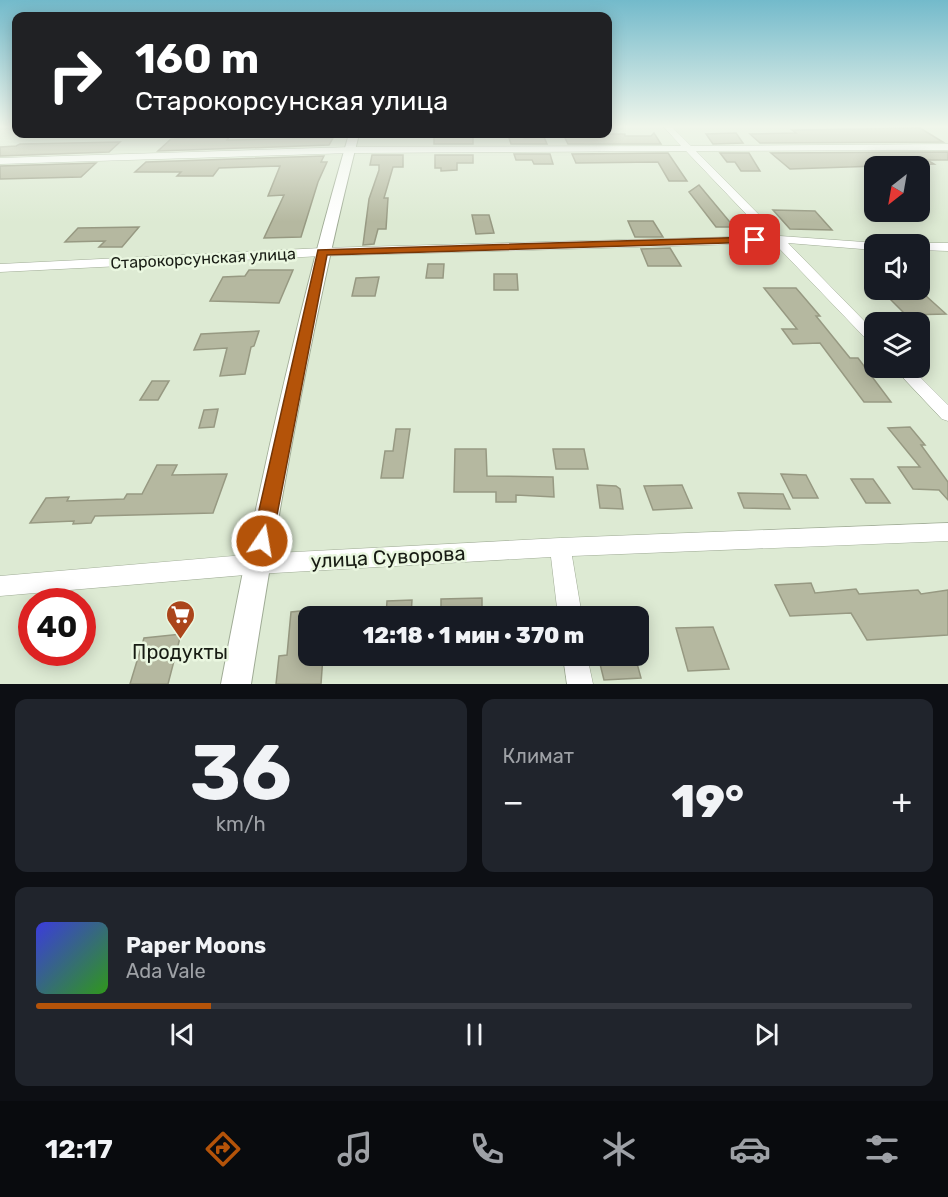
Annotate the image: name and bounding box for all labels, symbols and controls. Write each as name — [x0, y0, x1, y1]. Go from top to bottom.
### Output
text: 160 m — [135, 34, 259, 84]
icon: right — [36, 36, 114, 114]
text: Старокорсунская улица — [135, 85, 448, 117]
north arrow — [864, 156, 930, 222]
map controls — [864, 156, 930, 378]
pin — [729, 214, 780, 265]
icon: arrive — [738, 223, 771, 256]
button: sound — [864, 234, 930, 300]
street label: Старокорсунская улица — [110, 244, 296, 273]
button: layers — [864, 312, 930, 378]
position arrow — [230, 509, 294, 573]
street label: улица Суворова — [310, 541, 466, 573]
speed limit sign: 40 — [18, 588, 96, 666]
supermarket icon: Продукты — [164, 598, 196, 640]
text: 12:18 · 1 мин · 370 m — [363, 622, 584, 649]
place label: Продукты — [132, 640, 228, 664]
text: 36 — [190, 726, 292, 819]
text: Климат — [503, 744, 574, 768]
text: 19° — [671, 775, 744, 828]
text: − — [503, 782, 524, 821]
text: + — [891, 782, 912, 821]
text: km/h — [216, 812, 266, 836]
text: Paper Moons — [126, 932, 266, 959]
text: Ada Vale — [126, 959, 206, 983]
icon: previous — [166, 1018, 199, 1051]
icon: pause — [458, 1018, 491, 1051]
icon: next — [750, 1018, 783, 1051]
icon: directions — [202, 1128, 244, 1170]
icon: music — [334, 1128, 376, 1170]
icon: phone — [466, 1128, 508, 1170]
icon: climate — [598, 1128, 640, 1170]
icon: car — [729, 1128, 771, 1170]
icon: filters — [861, 1128, 903, 1170]
text: 12:17 — [45, 1133, 113, 1165]

